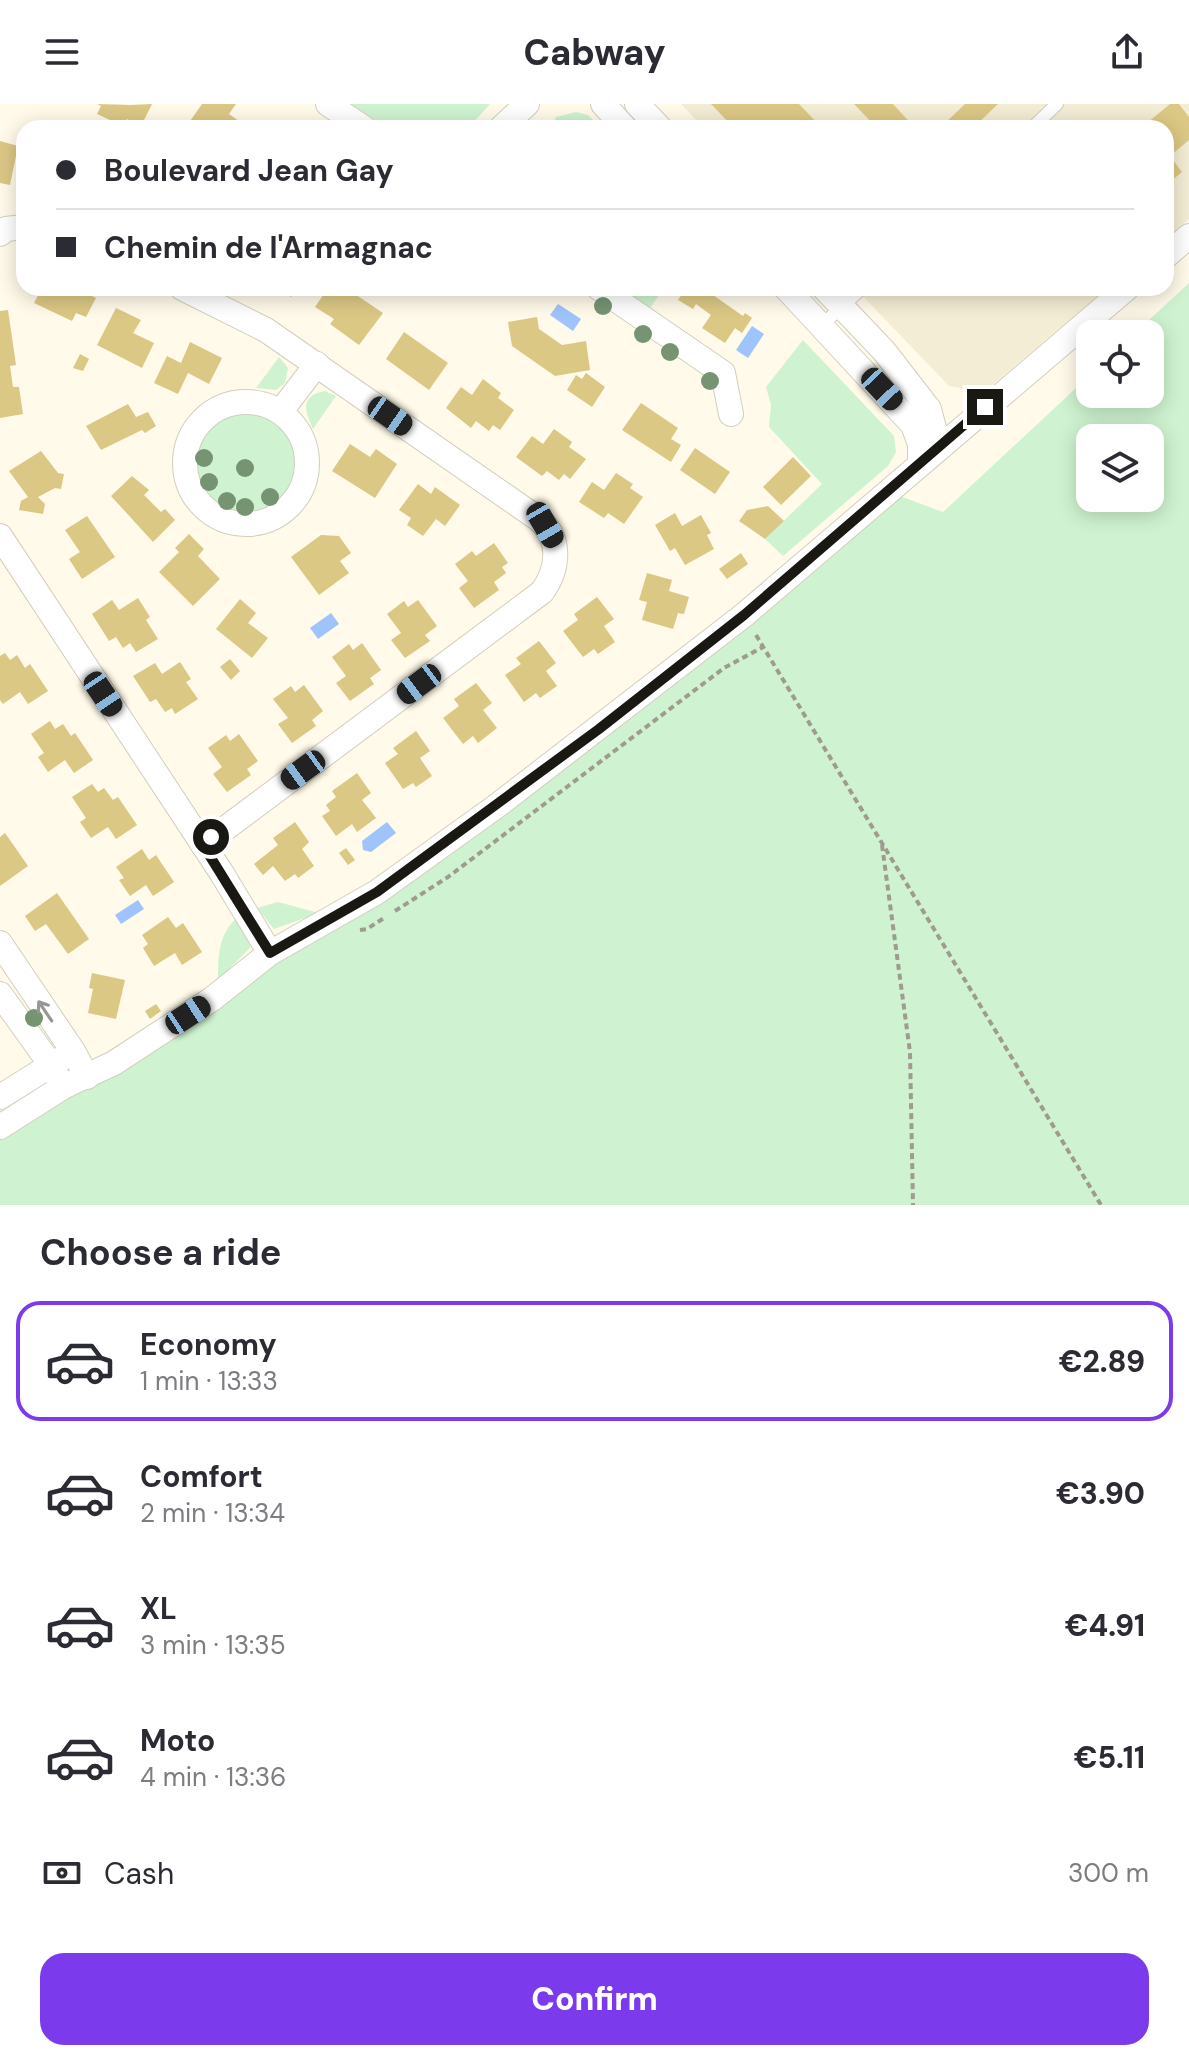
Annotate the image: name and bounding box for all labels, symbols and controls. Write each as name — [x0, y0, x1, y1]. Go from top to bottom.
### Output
text: Cabway — [523, 29, 666, 76]
icon: menu — [40, 30, 84, 74]
icon: share — [1105, 30, 1149, 74]
text: Boulevard Jean Gay — [104, 151, 394, 190]
text: Chemin de l'Armagnac — [104, 228, 433, 267]
map controls — [1076, 320, 1164, 512]
button: locate — [1076, 320, 1164, 408]
car — [857, 363, 907, 415]
route end — [967, 389, 1003, 425]
car — [363, 392, 417, 440]
button: layers — [1076, 424, 1164, 512]
car — [523, 498, 567, 552]
car — [393, 660, 445, 708]
car — [80, 667, 126, 721]
car — [277, 746, 329, 794]
route start — [193, 819, 229, 855]
car — [161, 992, 215, 1038]
one-way arrow — [37, 1000, 53, 1023]
text: Choose a ride — [40, 1229, 281, 1276]
icon: car — [44, 1325, 116, 1397]
text: Economy — [140, 1325, 277, 1364]
text: €2.89 — [1059, 1342, 1145, 1381]
text: 1 min · 13:33 — [140, 1364, 278, 1398]
icon: car — [44, 1457, 116, 1529]
text: Comfort — [140, 1457, 263, 1496]
text: €3.90 — [1056, 1474, 1145, 1513]
text: 2 min · 13:34 — [140, 1496, 285, 1530]
icon: car — [44, 1589, 116, 1661]
text: XL — [140, 1589, 177, 1628]
text: €4.91 — [1065, 1606, 1145, 1645]
text: 3 min · 13:35 — [140, 1628, 286, 1662]
icon: car — [44, 1721, 116, 1793]
text: Moto — [140, 1721, 215, 1760]
text: €5.11 — [1074, 1738, 1145, 1777]
text: 4 min · 13:36 — [140, 1760, 286, 1794]
icon: cash — [40, 1851, 84, 1895]
text: Cash — [104, 1854, 174, 1893]
text: 300 m — [1068, 1856, 1149, 1890]
button: Confirm — [40, 1953, 1149, 2045]

